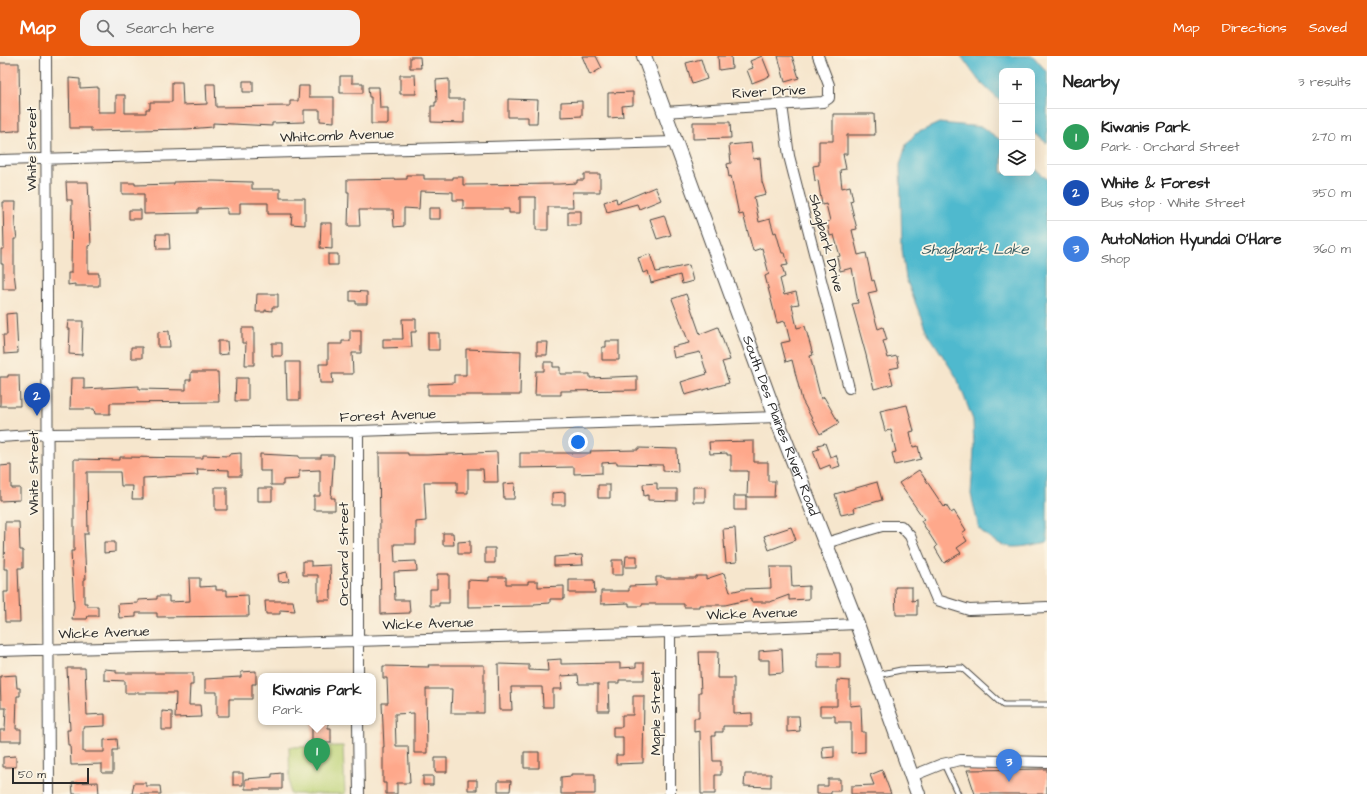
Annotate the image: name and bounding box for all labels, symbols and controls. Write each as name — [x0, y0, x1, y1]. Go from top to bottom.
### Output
search box — [80, 10, 360, 46]
text: Map — [20, 15, 56, 42]
icon: search — [94, 17, 116, 39]
text: Search here — [126, 18, 215, 39]
text: Map — [1173, 18, 1200, 38]
text: Directions — [1222, 18, 1287, 38]
text: Saved — [1309, 18, 1347, 38]
map controls — [999, 68, 1035, 176]
button: + — [999, 68, 1035, 104]
text: Nearby — [1063, 70, 1120, 94]
text: 3 results — [1298, 73, 1351, 91]
street label: River Drive — [732, 80, 807, 104]
button: − — [999, 104, 1035, 140]
street label: White Street — [22, 107, 42, 191]
text: Kiwanis Park — [1101, 117, 1190, 138]
street label: Whitcomb Avenue — [279, 124, 395, 148]
text: 1 — [1075, 128, 1077, 146]
text: 270 m — [1312, 128, 1351, 146]
text: Park · Orchard Street — [1101, 138, 1240, 156]
button: layers — [999, 140, 1035, 176]
text: White & Forest — [1101, 173, 1210, 194]
text: 2 — [1072, 184, 1080, 202]
text: 350 m — [1312, 184, 1351, 202]
street label: Shagbark Drive — [803, 192, 849, 295]
text: Bus stop · White Street — [1101, 194, 1245, 212]
text: AutoNation Hyundai O'Hare — [1101, 229, 1282, 250]
water label: Shagbark Lake — [921, 239, 1030, 261]
text: 3 — [1073, 240, 1079, 258]
text: 360 m — [1313, 240, 1351, 258]
text: Shop — [1101, 250, 1130, 268]
street label: South Des Plaines River Road — [737, 333, 824, 519]
pin: 2 — [24, 383, 50, 416]
street label: Forest Avenue — [339, 404, 437, 428]
street label: White Street — [24, 431, 44, 515]
your location — [568, 432, 588, 452]
street label: Orchard Street — [334, 502, 354, 606]
street label: Wicke Avenue — [706, 602, 798, 626]
street label: Wicke Avenue — [382, 612, 474, 636]
street label: Wicke Avenue — [58, 621, 150, 645]
street label: Maple Street — [646, 670, 666, 756]
popup — [258, 673, 376, 725]
text: Kiwanis Park — [272, 680, 362, 701]
text: Park — [272, 701, 303, 719]
pin: 1 — [304, 738, 330, 771]
pin: 3 — [996, 749, 1022, 782]
scale bar — [12, 766, 89, 785]
text: 50 m — [18, 767, 46, 782]

